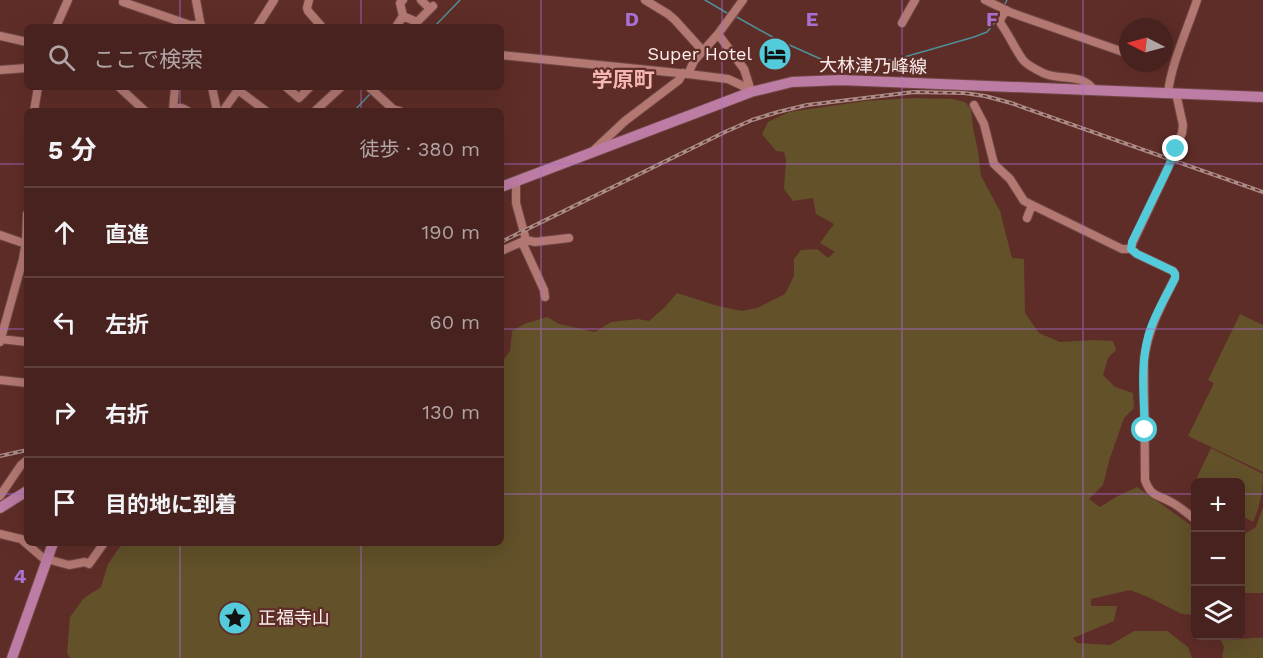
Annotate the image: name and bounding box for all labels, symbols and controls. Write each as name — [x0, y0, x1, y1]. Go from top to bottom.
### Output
text: D — [625, 7, 639, 31]
text: E — [806, 7, 818, 31]
text: F — [986, 7, 998, 31]
north arrow — [1119, 18, 1173, 72]
search box — [24, 24, 504, 90]
hotel icon: Super Hotel — [757, 36, 793, 72]
icon: search — [45, 41, 78, 74]
place label: Super Hotel — [648, 43, 752, 64]
text: ここで検索 — [93, 47, 203, 72]
street label: 大林津乃峰線 — [819, 54, 927, 77]
district label: 学原町 — [592, 67, 655, 92]
text: 5 分 — [48, 135, 97, 165]
route end — [1162, 135, 1188, 161]
text: 徒歩 · 380 m — [360, 137, 480, 161]
icon: ahead — [48, 216, 81, 249]
text: 190 m — [422, 220, 480, 244]
text: 直進 — [105, 222, 149, 247]
icon: left — [48, 306, 81, 339]
text: 60 m — [430, 310, 480, 334]
text: 左折 — [105, 312, 149, 337]
icon: right — [48, 396, 81, 429]
text: 130 m — [422, 400, 480, 424]
text: 右折 — [105, 402, 149, 427]
route start — [1131, 416, 1157, 442]
map controls — [1191, 478, 1245, 640]
button: + — [1191, 478, 1245, 532]
icon: arrive — [48, 486, 81, 519]
text: 目的地に到着 — [105, 492, 237, 517]
button: − — [1191, 532, 1245, 586]
text: 4 — [14, 564, 27, 588]
button: layers — [1191, 586, 1245, 640]
place icon: 正福寺山 — [217, 600, 253, 636]
place label: 正福寺山 — [258, 607, 330, 628]

